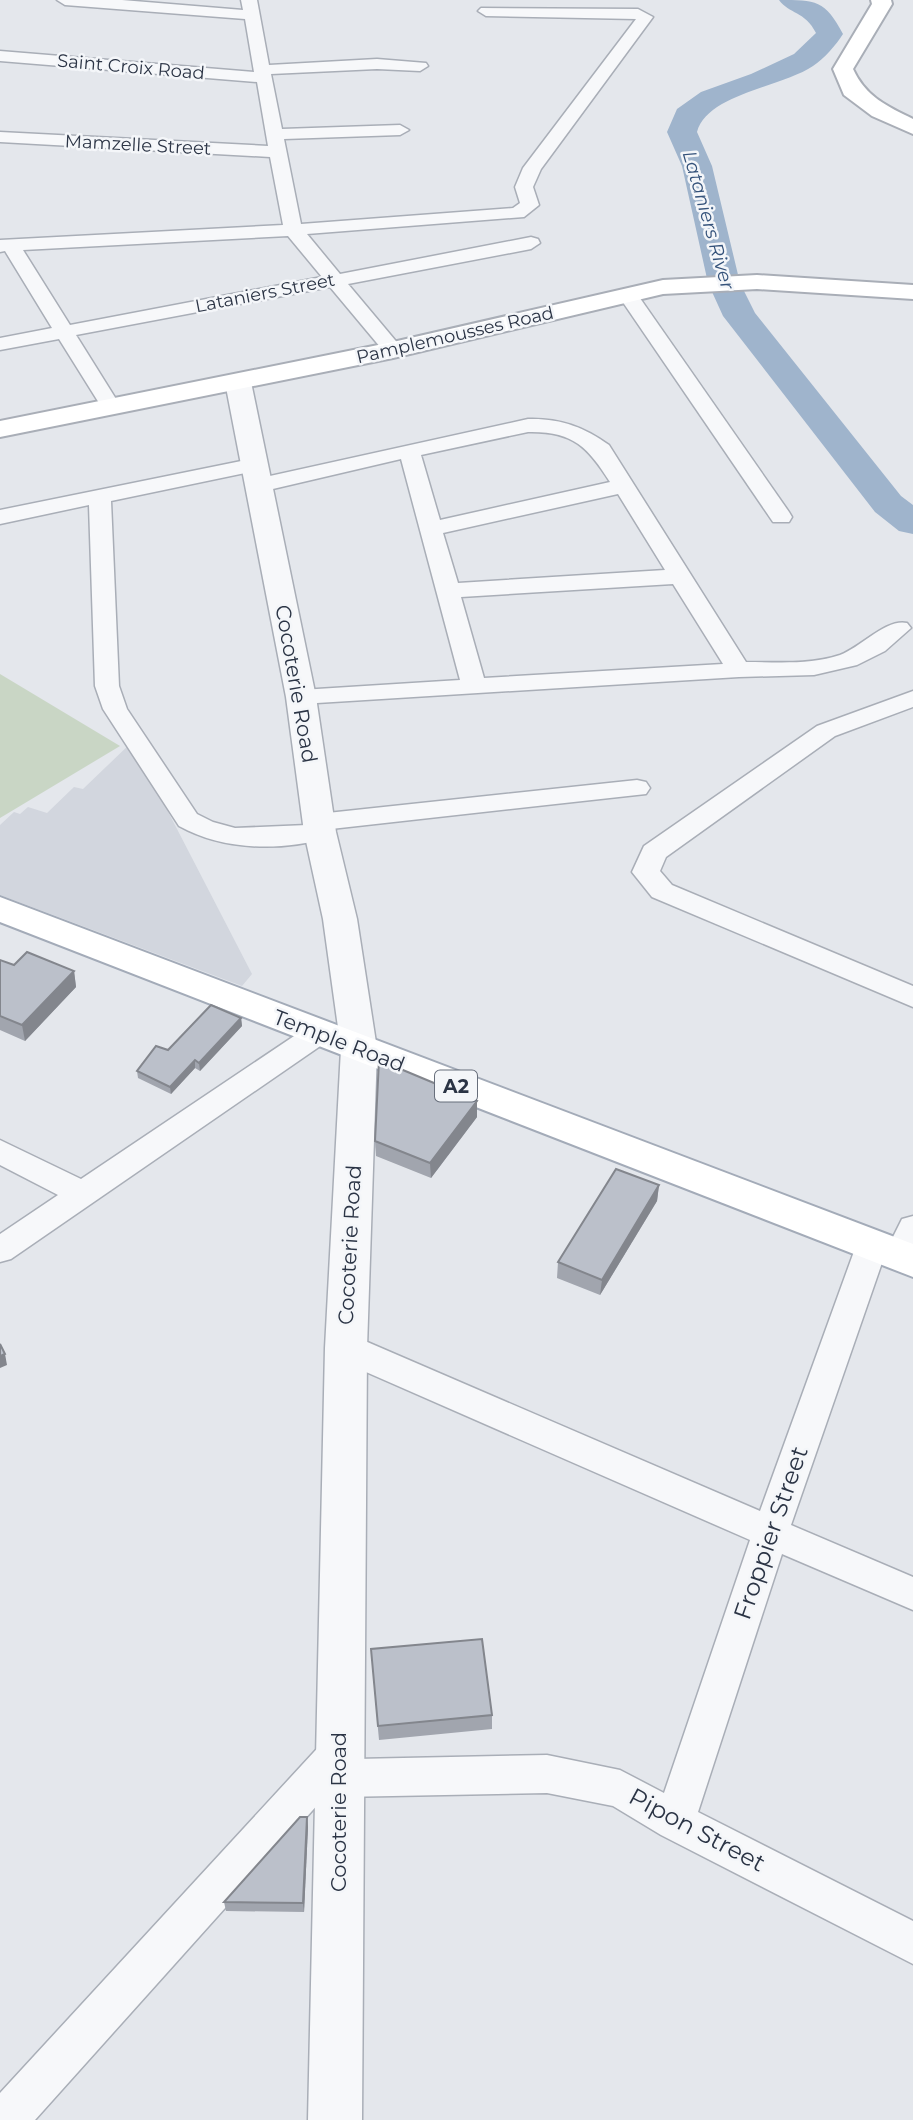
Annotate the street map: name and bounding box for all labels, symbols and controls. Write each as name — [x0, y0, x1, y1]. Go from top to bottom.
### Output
street label: Saint Croix Road — [56, 50, 206, 84]
street label: Mamzelle Street — [64, 130, 212, 160]
water label: Lataniers River — [678, 148, 739, 293]
street label: Lataniers Street — [193, 269, 337, 317]
street label: Pamplemousses Road — [354, 302, 556, 368]
street label: Cocoterie Road — [270, 603, 323, 765]
street label: Temple Road — [270, 1004, 408, 1077]
road number: A2 — [435, 1070, 477, 1102]
street label: Cocoterie Road — [333, 1164, 366, 1326]
street label: Froppier Street — [727, 1442, 814, 1623]
street label: Cocoterie Road — [326, 1732, 351, 1892]
street label: Pipon Street — [624, 1782, 771, 1878]

